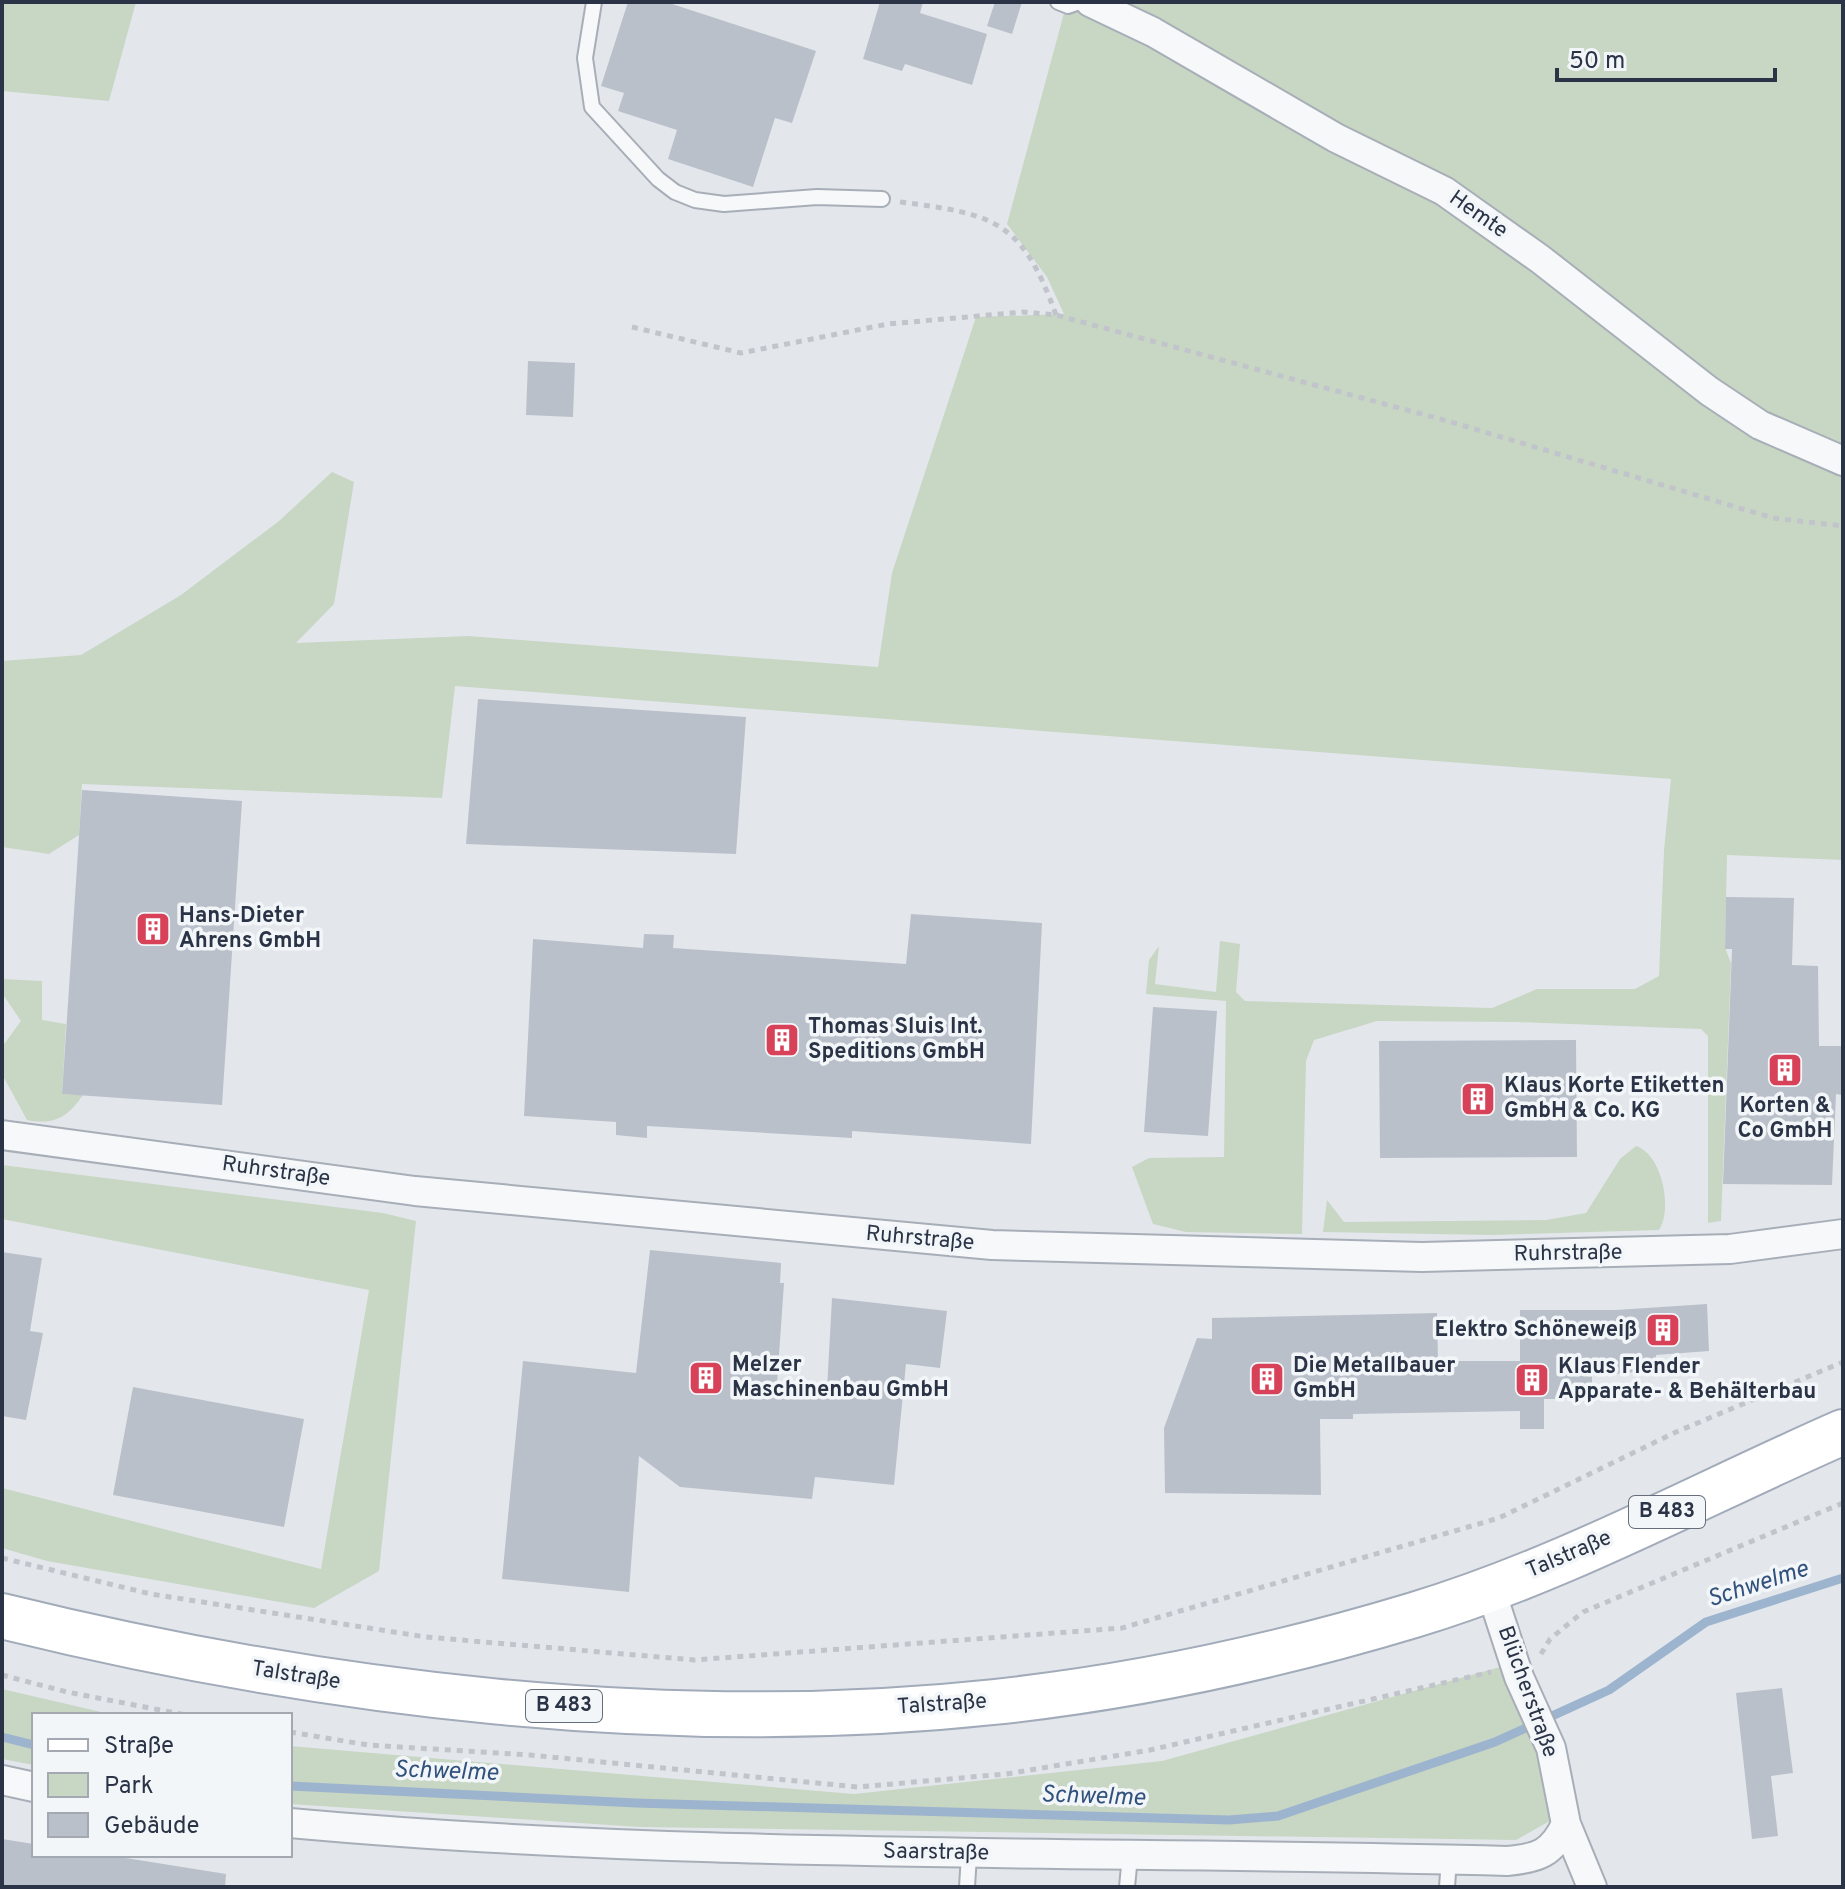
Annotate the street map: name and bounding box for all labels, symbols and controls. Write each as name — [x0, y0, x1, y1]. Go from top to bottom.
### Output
scale bar — [1557, 32, 1775, 82]
text: 50 m — [1569, 47, 1625, 77]
street label: Hemte — [1443, 185, 1513, 245]
place label: Hans-Dieter Ahrens GmbH — [179, 903, 321, 955]
building icon: Hans-Dieter Ahrens GmbH — [134, 910, 172, 948]
place label: Thomas Sluis Int. Speditions GmbH — [808, 1014, 985, 1066]
building icon: Thomas Sluis Int. Speditions GmbH — [763, 1021, 801, 1059]
building icon: Korten & Co GmbH — [1766, 1051, 1804, 1089]
place label: Klaus Korte Etiketten GmbH & Co. KG — [1504, 1073, 1725, 1125]
building icon: Klaus Korte Etiketten GmbH & Co. KG — [1459, 1080, 1497, 1118]
place label: Korten & Co GmbH — [1738, 1093, 1832, 1145]
street label: Ruhrstraße — [220, 1151, 332, 1193]
street label: Ruhrstraße — [865, 1221, 975, 1257]
street label: Ruhrstraße — [1513, 1240, 1623, 1268]
building icon: Elektro Schöneweiß — [1644, 1311, 1682, 1349]
place label: Elektro Schöneweiß — [1435, 1317, 1637, 1344]
place label: Melzer Maschinenbau GmbH — [732, 1352, 949, 1404]
place label: Die Metallbauer GmbH — [1293, 1353, 1455, 1405]
place label: Klaus Flender Apparate- & Behälterbau — [1558, 1354, 1816, 1406]
building icon: Melzer Maschinenbau GmbH — [687, 1359, 725, 1397]
building icon: Die Metallbauer GmbH — [1248, 1360, 1286, 1398]
building icon: Klaus Flender Apparate- & Behälterbau — [1513, 1361, 1551, 1399]
road number: B 483 — [1629, 1496, 1705, 1528]
street label: Talstraße — [1522, 1525, 1616, 1585]
water label: Schwelme — [1704, 1554, 1813, 1615]
street label: Blücherstraße — [1491, 1623, 1563, 1761]
street label: Talstraße — [249, 1656, 343, 1696]
street label: Talstraße — [896, 1688, 988, 1722]
road number: B 483 — [526, 1690, 602, 1722]
legend — [32, 1713, 292, 1857]
text: Straße — [104, 1732, 174, 1762]
water label: Schwelme — [393, 1755, 499, 1789]
text: Park — [104, 1772, 154, 1802]
water label: Schwelme — [1040, 1780, 1146, 1814]
text: Gebäude — [104, 1812, 199, 1842]
street label: Saarstraße — [883, 1839, 989, 1867]

